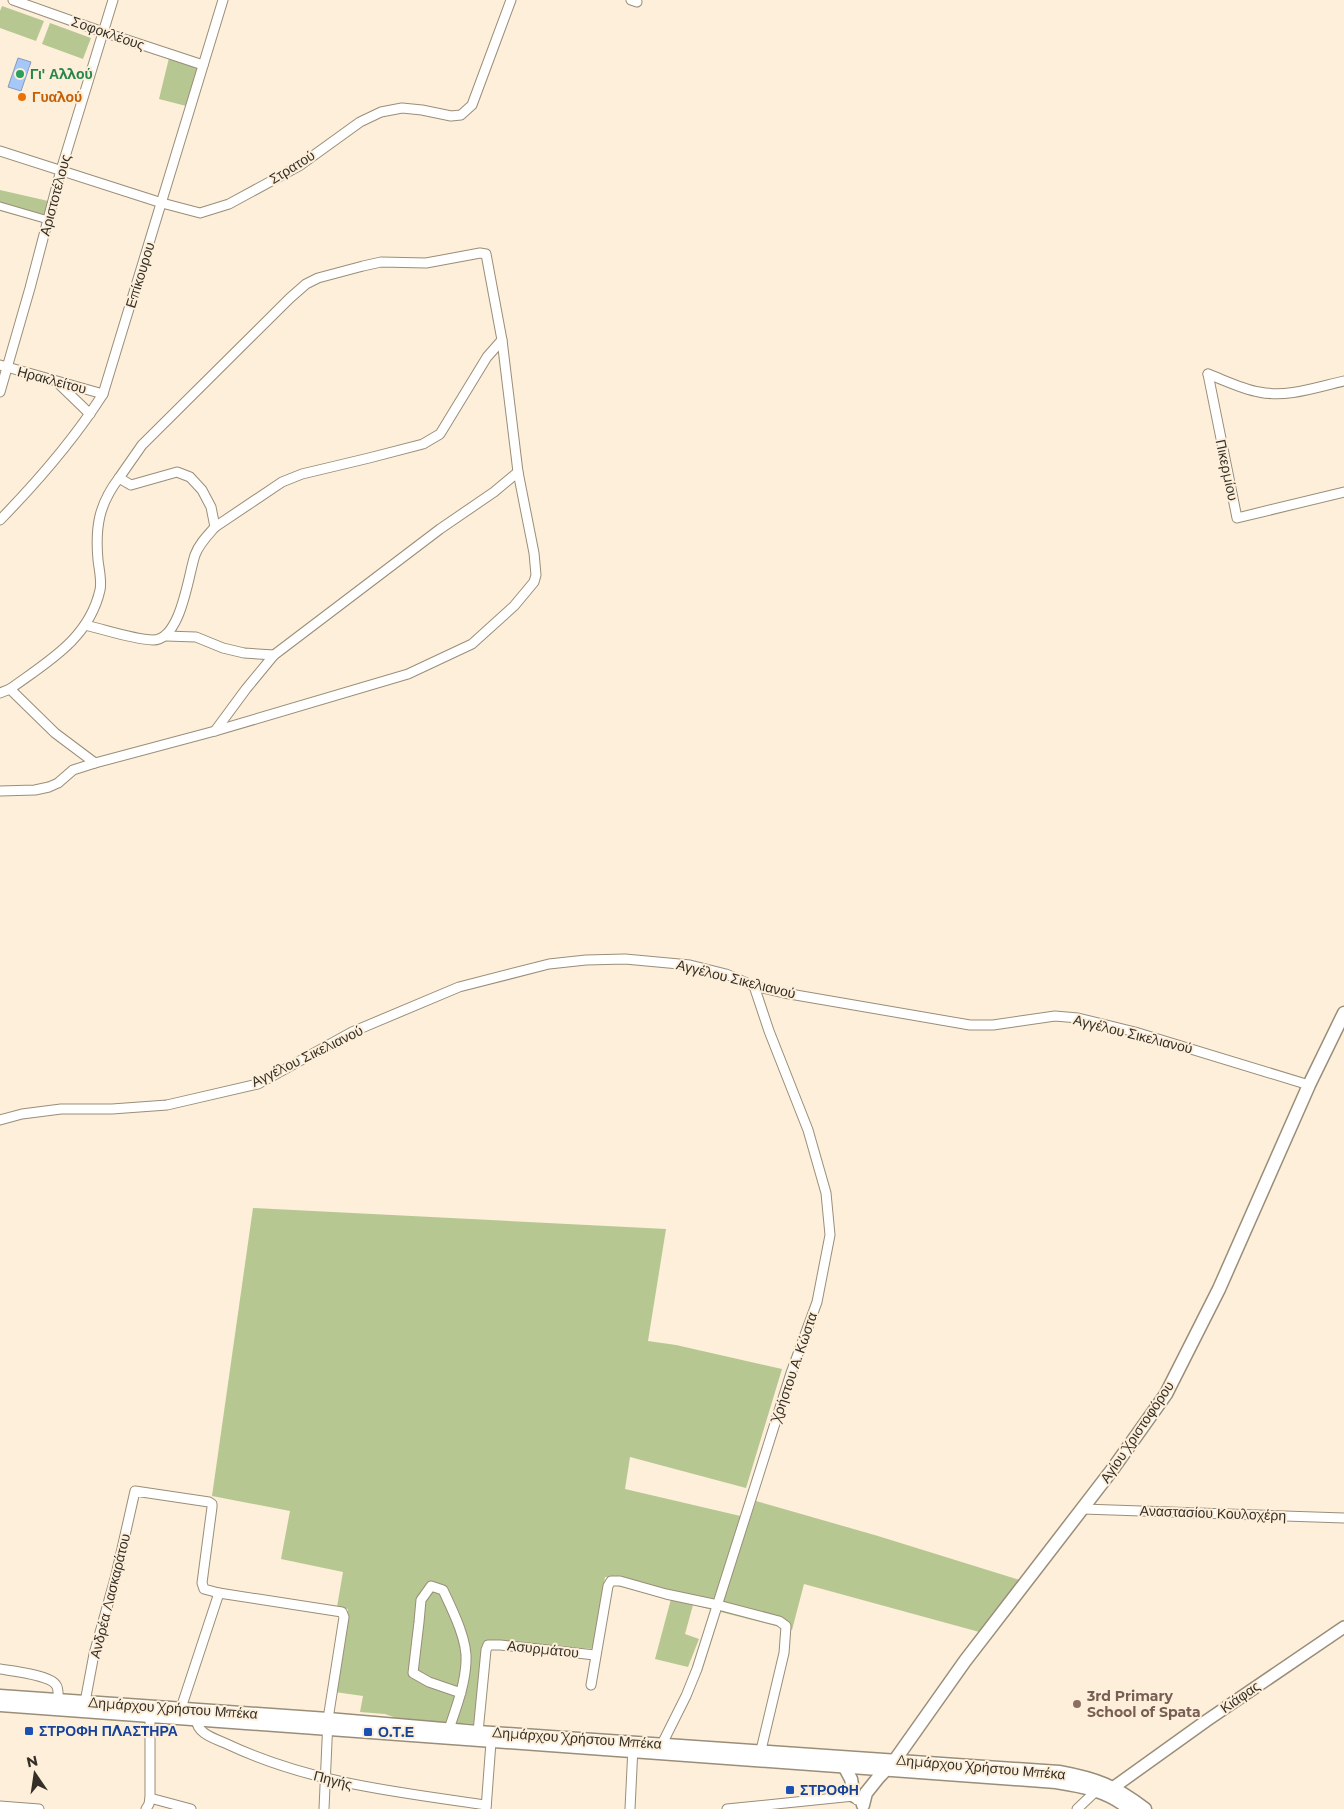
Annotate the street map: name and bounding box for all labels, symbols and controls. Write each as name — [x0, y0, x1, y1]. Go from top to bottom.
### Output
street label: Σοφοκλέους — [69, 12, 147, 54]
place label: Γι' Αλλού — [30, 65, 93, 83]
marker: Γι' Αλλού — [14, 68, 26, 80]
place label: Γυαλού — [32, 88, 82, 106]
marker: Γυαλού — [16, 91, 28, 103]
street label: Στρατού — [266, 146, 318, 188]
street label: Αριστοτέλους — [35, 152, 75, 238]
street label: Επίκουρου — [121, 240, 159, 310]
street label: Ηρακλείτου — [15, 362, 89, 398]
street label: Πικερμίου — [1212, 438, 1242, 502]
street label: Αγγέλου Σικελιανού — [675, 955, 797, 1003]
street label: Αγγέλου Σικελιανού — [1072, 1010, 1194, 1058]
street label: Αγγέλου Σικελιανού — [248, 1021, 366, 1091]
street label: Χρήστου Α. Κώστα — [766, 1310, 821, 1426]
street label: Αγίου Χριστοφόρου — [1096, 1378, 1178, 1486]
street label: Αναστασίου Κουλοχέρη — [1139, 1501, 1287, 1525]
street label: Ανδρέα Λασκαράτου — [86, 1532, 134, 1660]
street label: Ασυρμάτου — [506, 1636, 580, 1662]
street label: Κιάφας — [1217, 1677, 1264, 1717]
place label: 3rd Primary School of Spata — [1086, 1687, 1201, 1721]
street label: Δημάρχου Χρήστου Μπέκα — [88, 1693, 258, 1723]
marker: 3rd Primary School of Spata — [1071, 1698, 1083, 1710]
place label: ΣΤΡΟΦΗ ΠΛΑΣΤΗΡΑ — [39, 1722, 178, 1740]
place label: Ο.Τ.Ε — [378, 1723, 414, 1741]
street label: Δημάρχου Χρήστου Μπέκα — [492, 1723, 662, 1753]
marker: ΣΤΡΟΦΗ ΠΛΑΣΤΗΡΑ — [23, 1725, 35, 1737]
marker: Ο.Τ.Ε — [362, 1726, 374, 1738]
north arrow — [10, 1749, 60, 1799]
text: N — [25, 1751, 40, 1771]
street label: Δημάρχου Χρήστου Μπέκα — [896, 1751, 1066, 1783]
street label: Πηγής — [312, 1766, 355, 1794]
place label: ΣΤΡΟΦΗ — [800, 1781, 859, 1799]
marker: ΣΤΡΟΦΗ — [784, 1784, 796, 1796]

